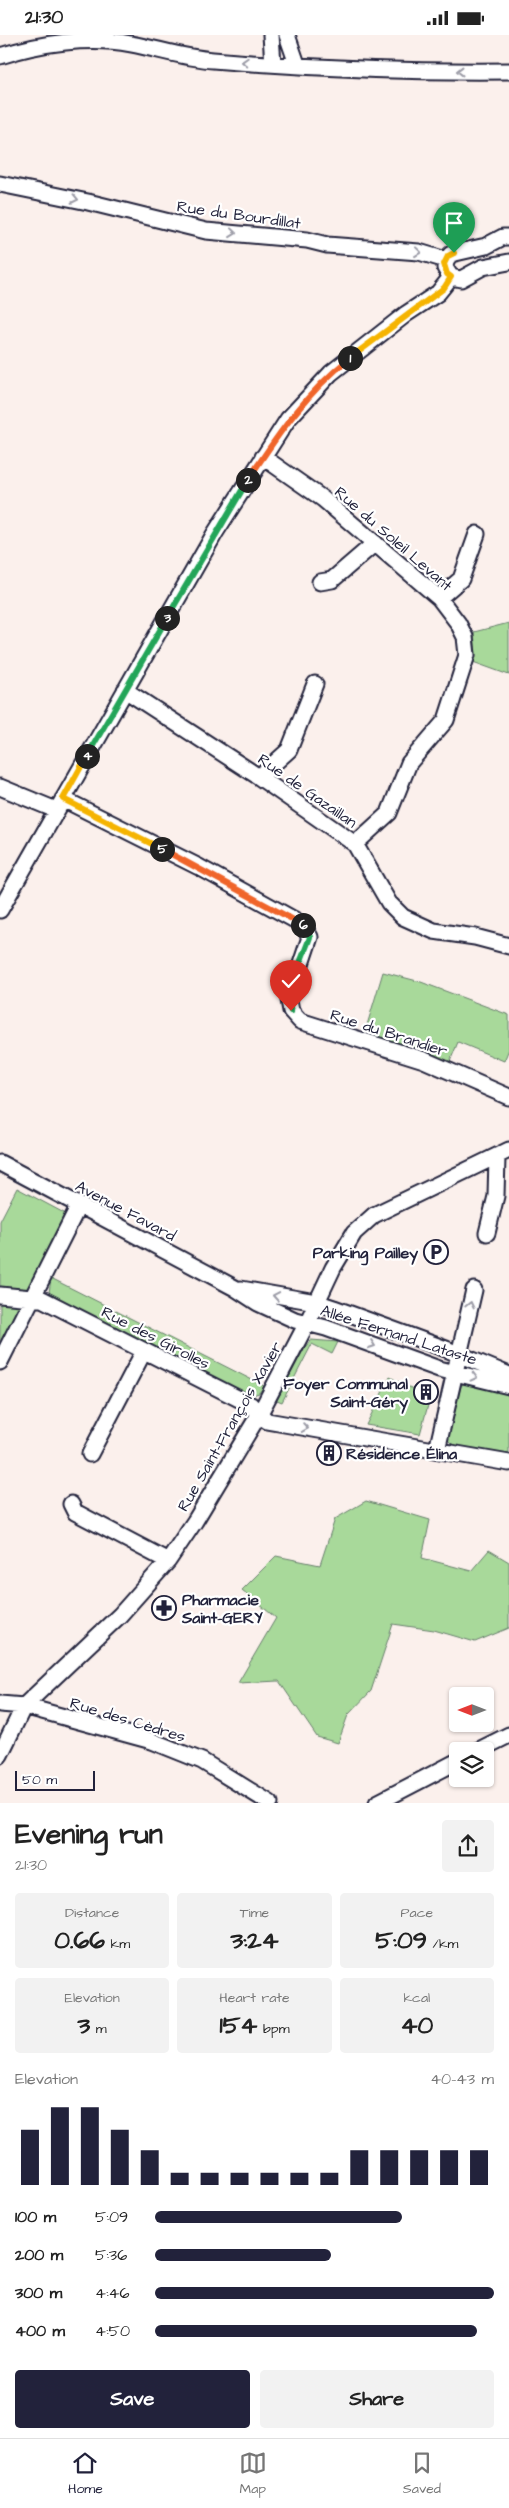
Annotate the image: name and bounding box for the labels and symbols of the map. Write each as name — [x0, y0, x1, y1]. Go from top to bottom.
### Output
one-way arrow — [241, 57, 249, 68]
one-way arrow — [456, 66, 464, 76]
one-way arrow — [70, 193, 79, 204]
street label: Rue du Bourdillat — [175, 195, 303, 235]
pin — [433, 202, 475, 253]
one-way arrow — [229, 227, 237, 238]
one-way arrow — [414, 246, 422, 257]
pin: 1 — [338, 345, 362, 371]
pin: 2 — [236, 467, 260, 493]
street label: Rue du Soleil Levant — [330, 481, 457, 597]
pin: 3 — [154, 605, 180, 631]
pin: 4 — [74, 743, 100, 769]
street label: Rue de Gazaillan — [253, 748, 362, 833]
pin: 5 — [150, 837, 174, 861]
pin: 6 — [290, 913, 316, 937]
pin — [270, 960, 312, 1011]
street label: Rue du Brandier — [327, 1004, 450, 1062]
street label: Avenue Favard — [71, 1175, 180, 1247]
parking icon: Parking Pailley — [423, 1239, 449, 1265]
place label: Parking Pailley — [313, 1242, 418, 1266]
one-way arrow — [271, 1291, 280, 1301]
street label: Allée Fernand Lataste — [318, 1299, 480, 1371]
one-way arrow — [464, 1300, 475, 1309]
street label: Rue des Girolles — [98, 1301, 214, 1375]
street label: Rue Saint-François Xavier — [172, 1337, 288, 1516]
one-way arrow — [367, 1339, 375, 1349]
one-way arrow — [470, 1371, 479, 1382]
place label: Foyer Communal Saint-Géry — [283, 1373, 408, 1414]
building icon: Foyer Communal Saint-Géry — [413, 1379, 439, 1405]
one-way arrow — [301, 1422, 309, 1433]
building icon: Résidence Élina — [316, 1440, 342, 1466]
place label: Résidence Élina — [346, 1443, 458, 1465]
place label: Pharmacie Saint-GERY — [181, 1589, 263, 1629]
pharmacy icon: Pharmacie Saint-GERY — [151, 1595, 177, 1621]
north arrow — [449, 1687, 494, 1733]
street label: Rue des Cèdres — [67, 1692, 188, 1748]
scale bar — [15, 1768, 95, 1791]

